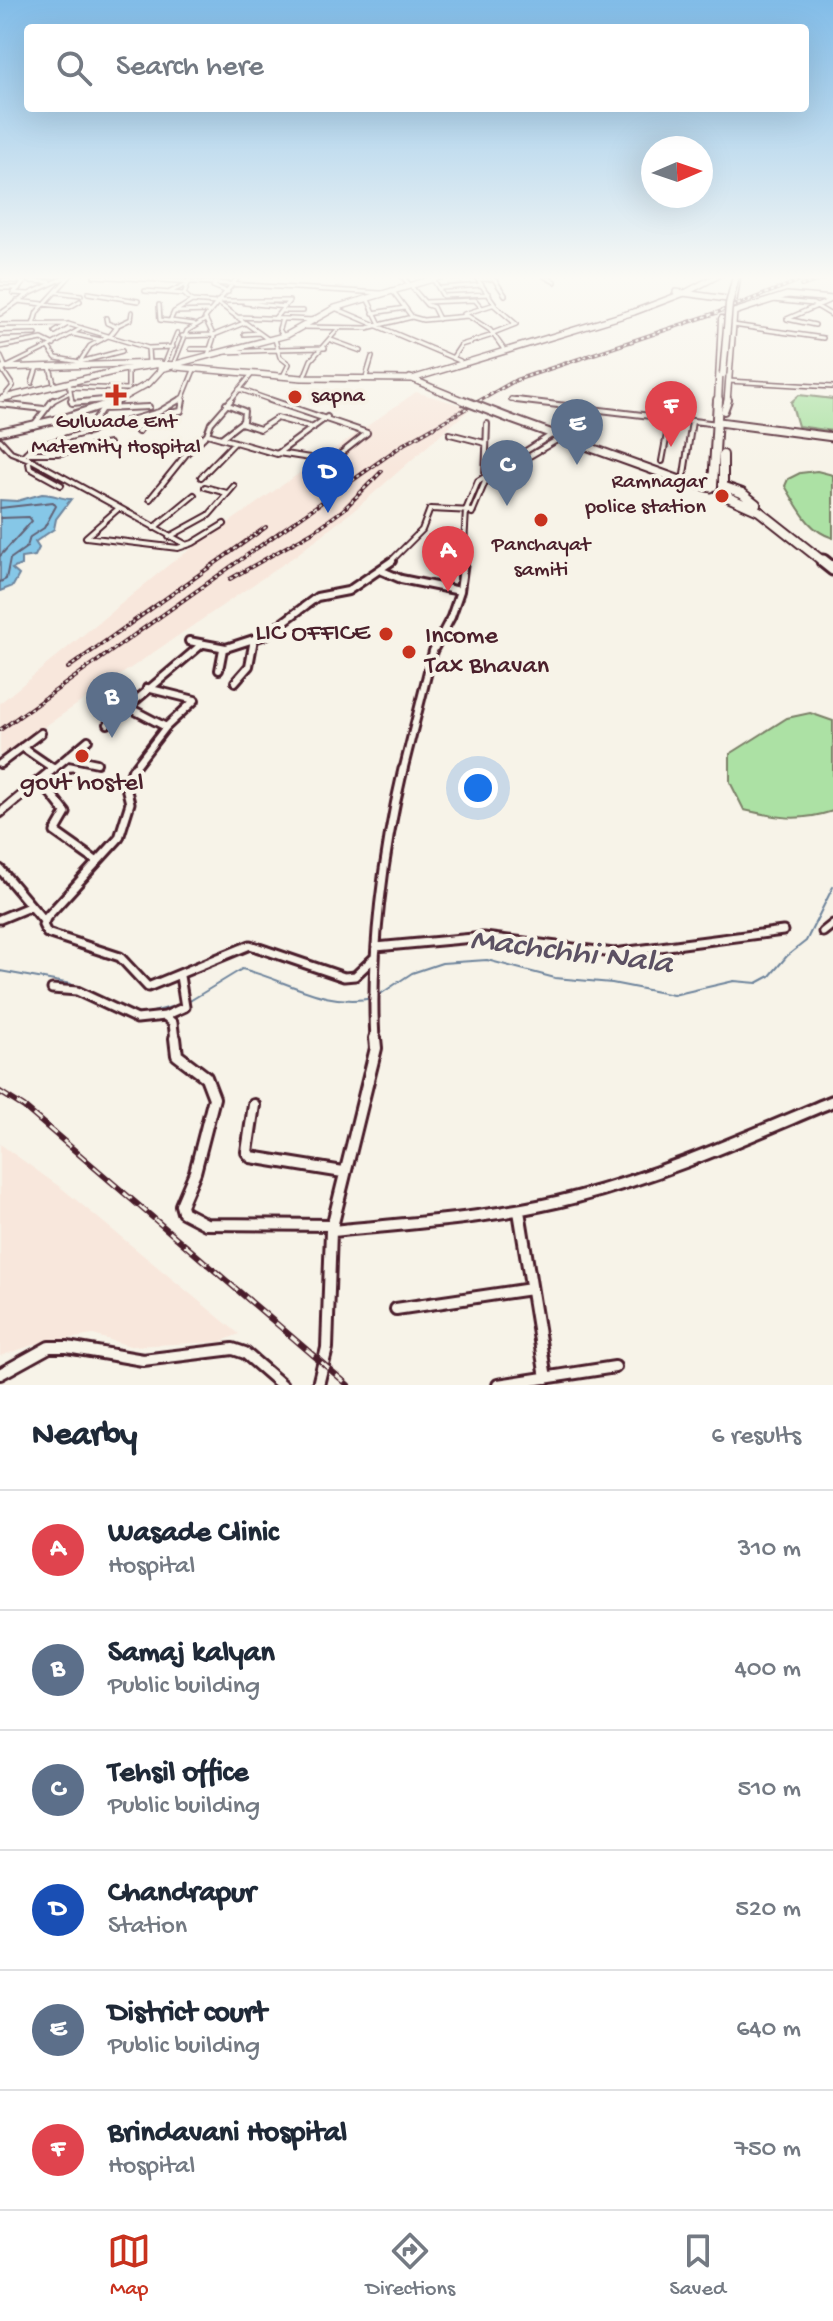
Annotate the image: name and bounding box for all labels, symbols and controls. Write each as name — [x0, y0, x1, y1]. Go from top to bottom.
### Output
search box — [24, 24, 809, 112]
icon: search — [52, 46, 96, 90]
text: Search here — [116, 51, 264, 86]
north arrow — [641, 136, 713, 208]
pin: F — [645, 381, 697, 447]
marker: Gulwade Ent Maternity Hospital — [105, 384, 127, 406]
place label: sapna — [311, 384, 366, 410]
marker: sapna — [286, 388, 304, 406]
pin: E — [551, 399, 603, 465]
place label: Gulwade Ent Maternity Hospital — [31, 410, 201, 461]
pin: C — [481, 440, 533, 506]
pin: D — [302, 447, 354, 513]
place label: Ramnagar police station — [584, 470, 708, 521]
marker: Ramnagar police station — [713, 487, 731, 505]
marker: Panchayat samiti — [532, 511, 550, 529]
pin: A — [422, 526, 474, 592]
place label: Panchayat samiti — [491, 533, 592, 584]
place label: LIC OFFICE — [255, 619, 371, 650]
place label: Income Tax Bhavan — [423, 622, 550, 683]
marker: LIC OFFICE — [377, 625, 395, 643]
marker: Income Tax Bhavan — [400, 643, 418, 661]
pin: B — [86, 672, 138, 738]
marker: govt hostel — [73, 747, 91, 765]
your location — [458, 768, 498, 808]
place label: govt hostel — [20, 769, 144, 800]
water label: Machchhi Nala — [468, 922, 676, 986]
text: Nearby — [32, 1417, 137, 1457]
text: 6 results — [711, 1422, 801, 1453]
text: Wasade Clinic — [108, 1517, 278, 1552]
text: A — [50, 1535, 66, 1566]
text: 310 m — [738, 1535, 801, 1566]
text: Hospital — [108, 1552, 195, 1583]
text: Samaj kalyan — [108, 1637, 275, 1672]
text: B — [51, 1655, 65, 1686]
text: 400 m — [735, 1655, 801, 1686]
text: Public building — [108, 1672, 260, 1703]
text: Tehsil office — [108, 1757, 249, 1792]
text: C — [51, 1775, 65, 1806]
text: 510 m — [737, 1775, 801, 1806]
text: Public building — [108, 1792, 260, 1823]
text: Chandrapur — [108, 1877, 256, 1912]
text: D — [50, 1895, 66, 1926]
text: 520 m — [735, 1895, 801, 1926]
text: Station — [108, 1912, 187, 1943]
text: District court — [108, 1997, 267, 2032]
text: E — [50, 2015, 66, 2046]
text: 640 m — [736, 2015, 801, 2046]
text: Public building — [108, 2032, 260, 2063]
text: Brindavani Hospital — [108, 2117, 347, 2152]
text: F — [51, 2135, 65, 2166]
text: 750 m — [734, 2135, 801, 2166]
text: Hospital — [108, 2152, 195, 2183]
tab: Map — [107, 2229, 151, 2303]
tab: Directions — [366, 2229, 455, 2303]
tab: Saved — [669, 2229, 726, 2303]

